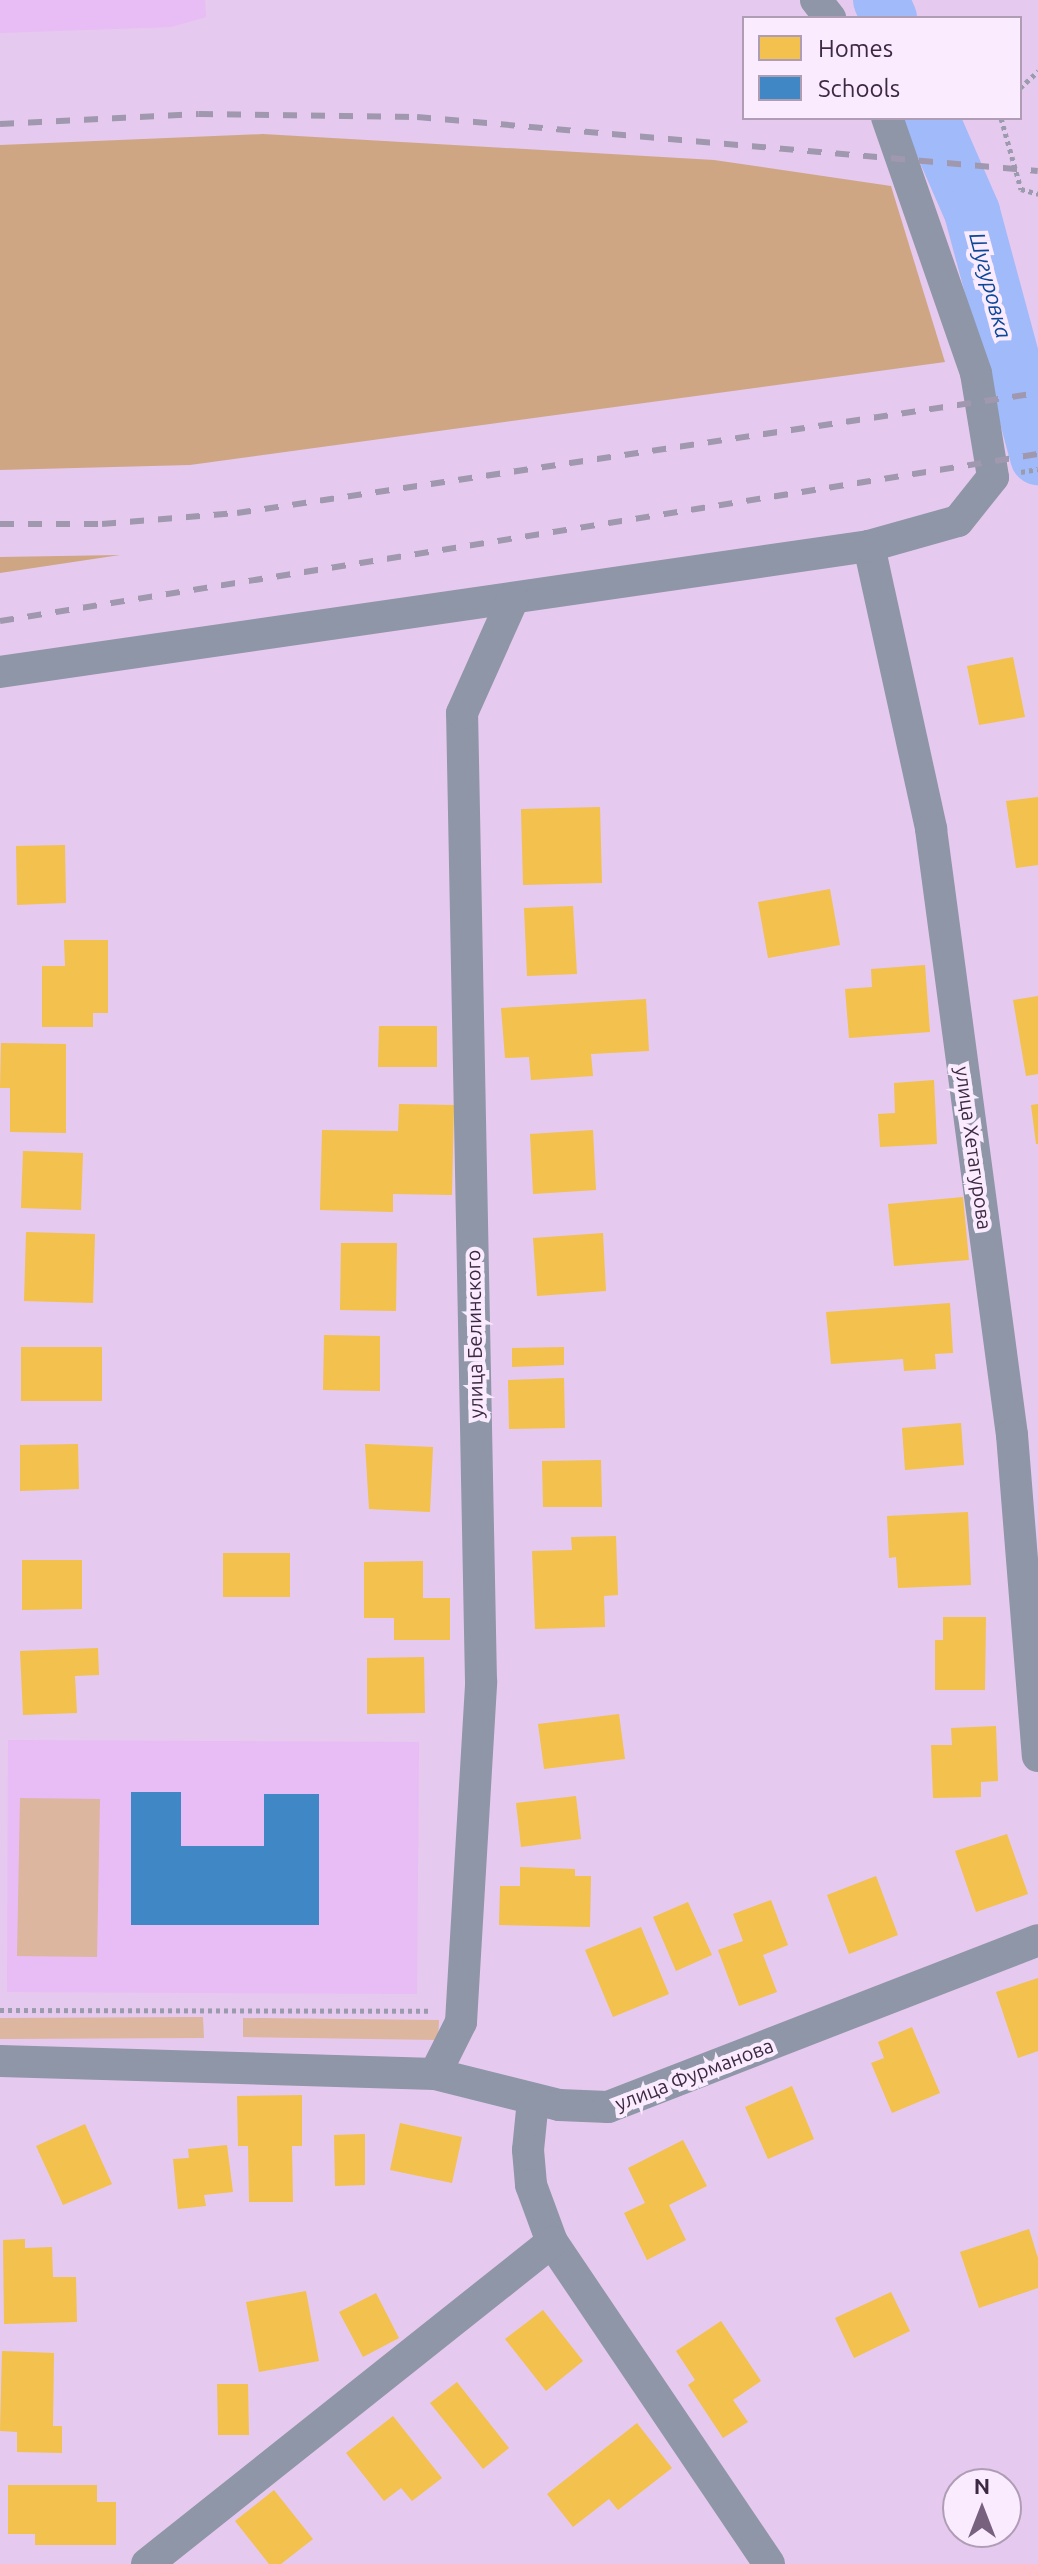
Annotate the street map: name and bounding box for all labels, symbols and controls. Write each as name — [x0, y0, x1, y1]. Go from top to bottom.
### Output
legend — [742, 16, 1022, 120]
text: Homes — [818, 35, 893, 62]
text: Schools — [818, 75, 900, 102]
water label: Шугуровка — [964, 229, 1018, 341]
street label: улица Хетагурова — [951, 1065, 997, 1231]
street label: улица Белинского — [461, 1250, 487, 1418]
street label: улица Фурманова — [612, 2033, 776, 2115]
north arrow — [942, 2468, 1022, 2548]
text: N — [974, 2473, 990, 2498]

